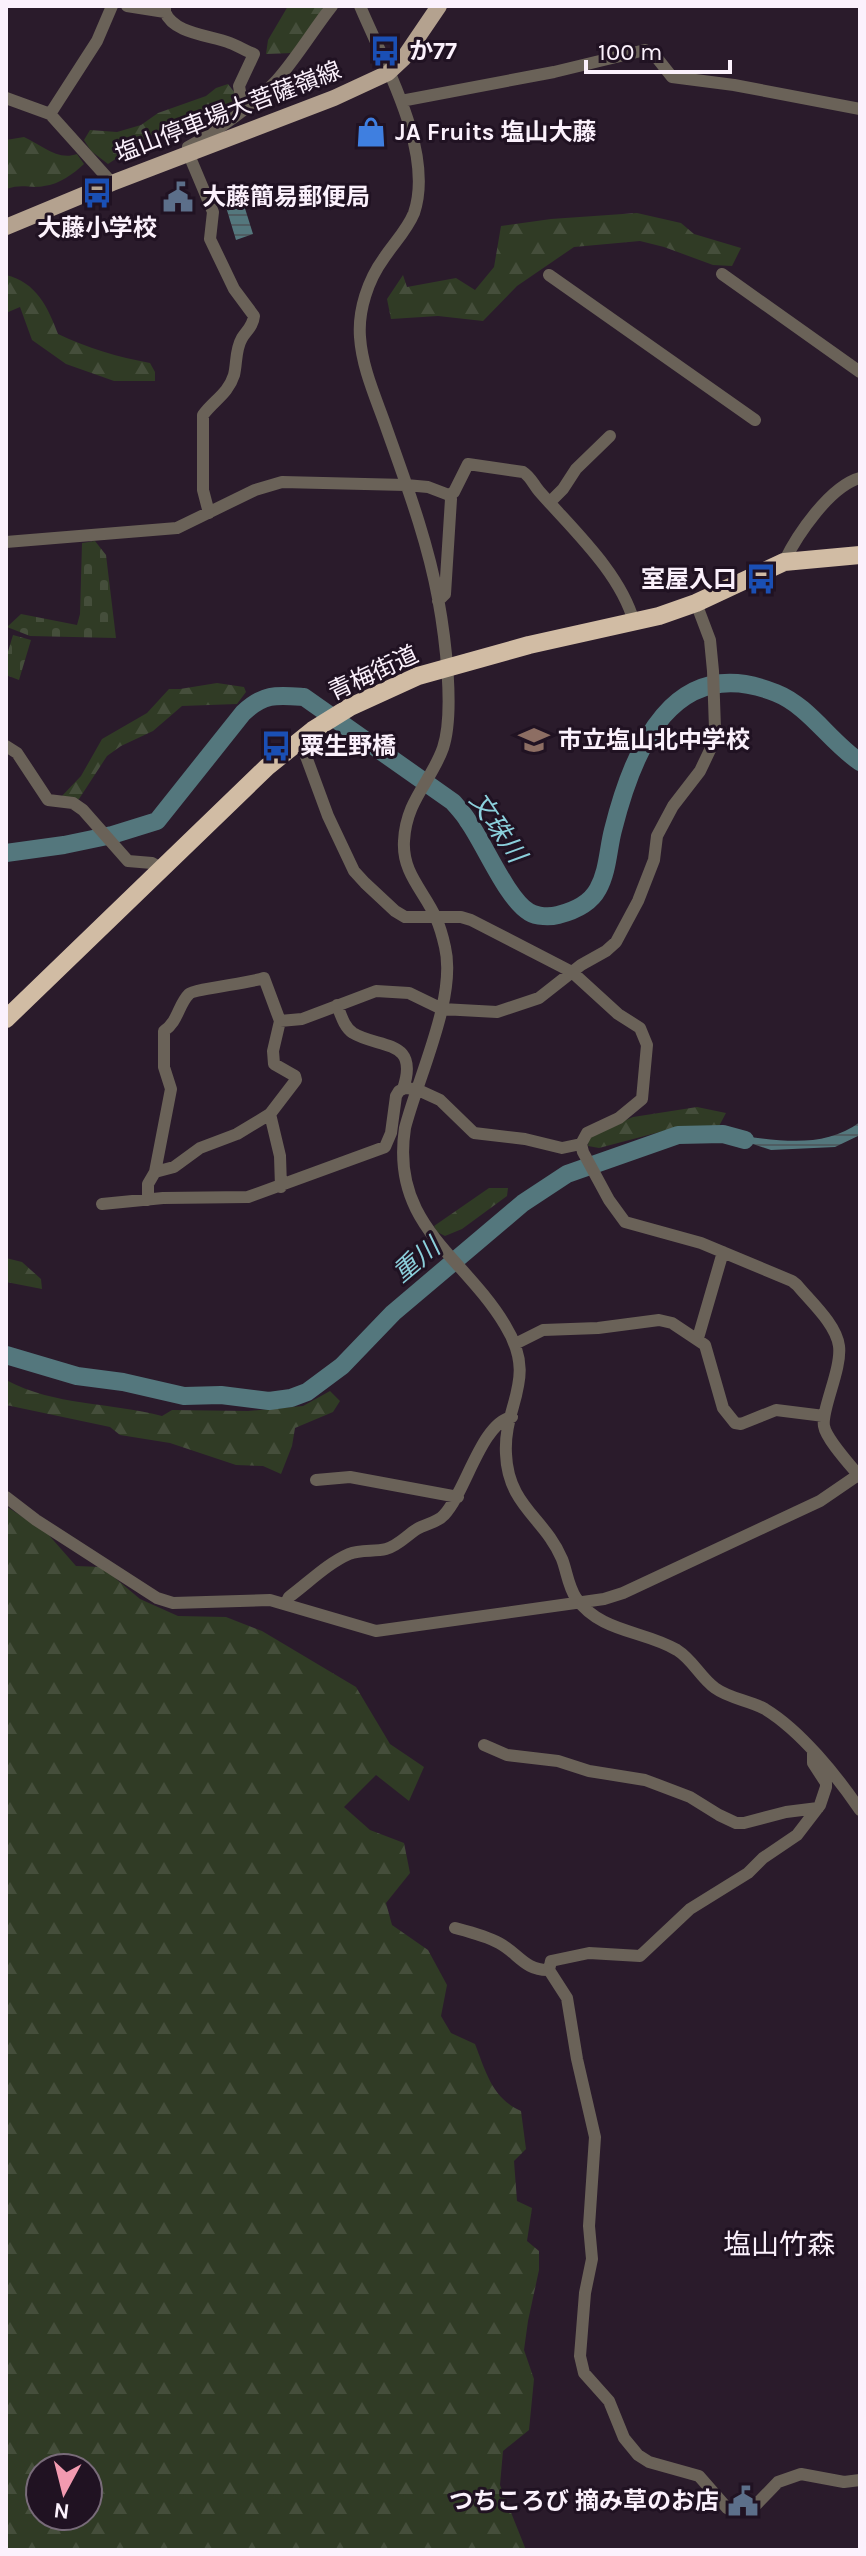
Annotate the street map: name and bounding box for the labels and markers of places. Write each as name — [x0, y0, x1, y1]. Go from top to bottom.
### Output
bus stop icon: か77 — [368, 34, 402, 68]
place label: か77 — [409, 37, 457, 65]
shop icon: JA Fruits 塩山大藤 — [354, 115, 388, 149]
place label: JA Fruits 塩山大藤 — [395, 118, 596, 146]
bus stop icon: 大藤小学校 — [80, 176, 114, 210]
public building icon: 大藤簡易郵便局 — [161, 180, 195, 214]
place label: 大藤簡易郵便局 — [202, 183, 370, 211]
place label: 大藤小学校 — [37, 214, 157, 242]
bus stop icon: 室屋入口 — [744, 562, 778, 596]
place label: 室屋入口 — [641, 565, 737, 593]
school or university icon: 市立塩山北中学校 — [517, 723, 551, 757]
place label: 市立塩山北中学校 — [558, 726, 750, 754]
bus stop icon: 粟生野橋 — [259, 729, 293, 763]
place label: 粟生野橋 — [300, 732, 396, 760]
public building icon: つちころび 摘み草のお店 — [726, 2484, 760, 2518]
place label: つちころび 摘み草のお店 — [449, 2487, 719, 2515]

